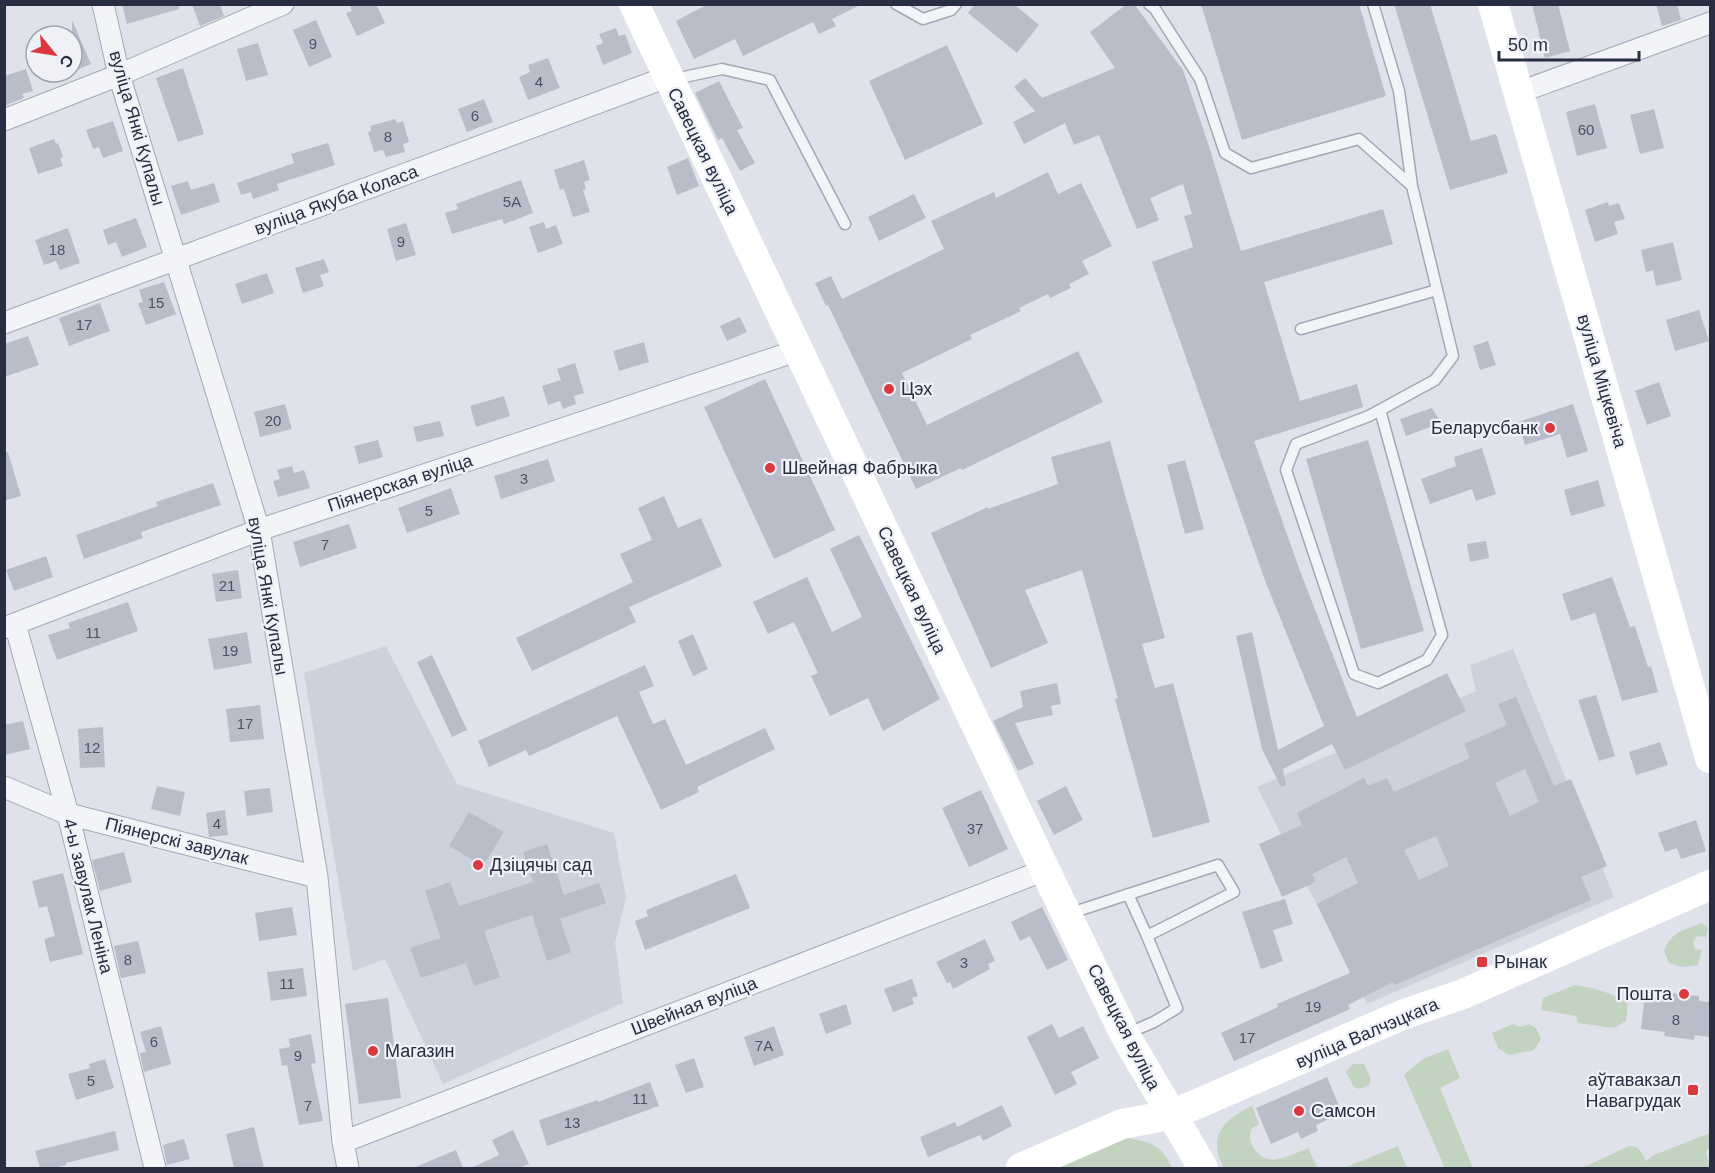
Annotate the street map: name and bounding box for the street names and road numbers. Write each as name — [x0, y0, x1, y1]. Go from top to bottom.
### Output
street label: вуліца Янкі Купалы — [105, 48, 169, 208]
street label: Савецкая вуліца — [664, 84, 743, 219]
street label: вуліца Якуба Коласа — [252, 161, 421, 239]
street label: вуліца Міцкевіча — [1573, 312, 1631, 451]
street label: Піянерская вуліца — [325, 450, 476, 516]
street label: вуліца Янкі Купалы — [244, 515, 292, 677]
street label: Савецкая вуліца — [874, 523, 951, 658]
street label: Піянерскі завулак — [103, 814, 251, 869]
street label: 4-ы завулак Леніна — [59, 816, 117, 977]
street label: Савецкая вуліца — [1084, 961, 1165, 1094]
street label: Швейная вуліца — [628, 972, 761, 1039]
street label: вуліца Валчэцкага — [1293, 994, 1442, 1072]

